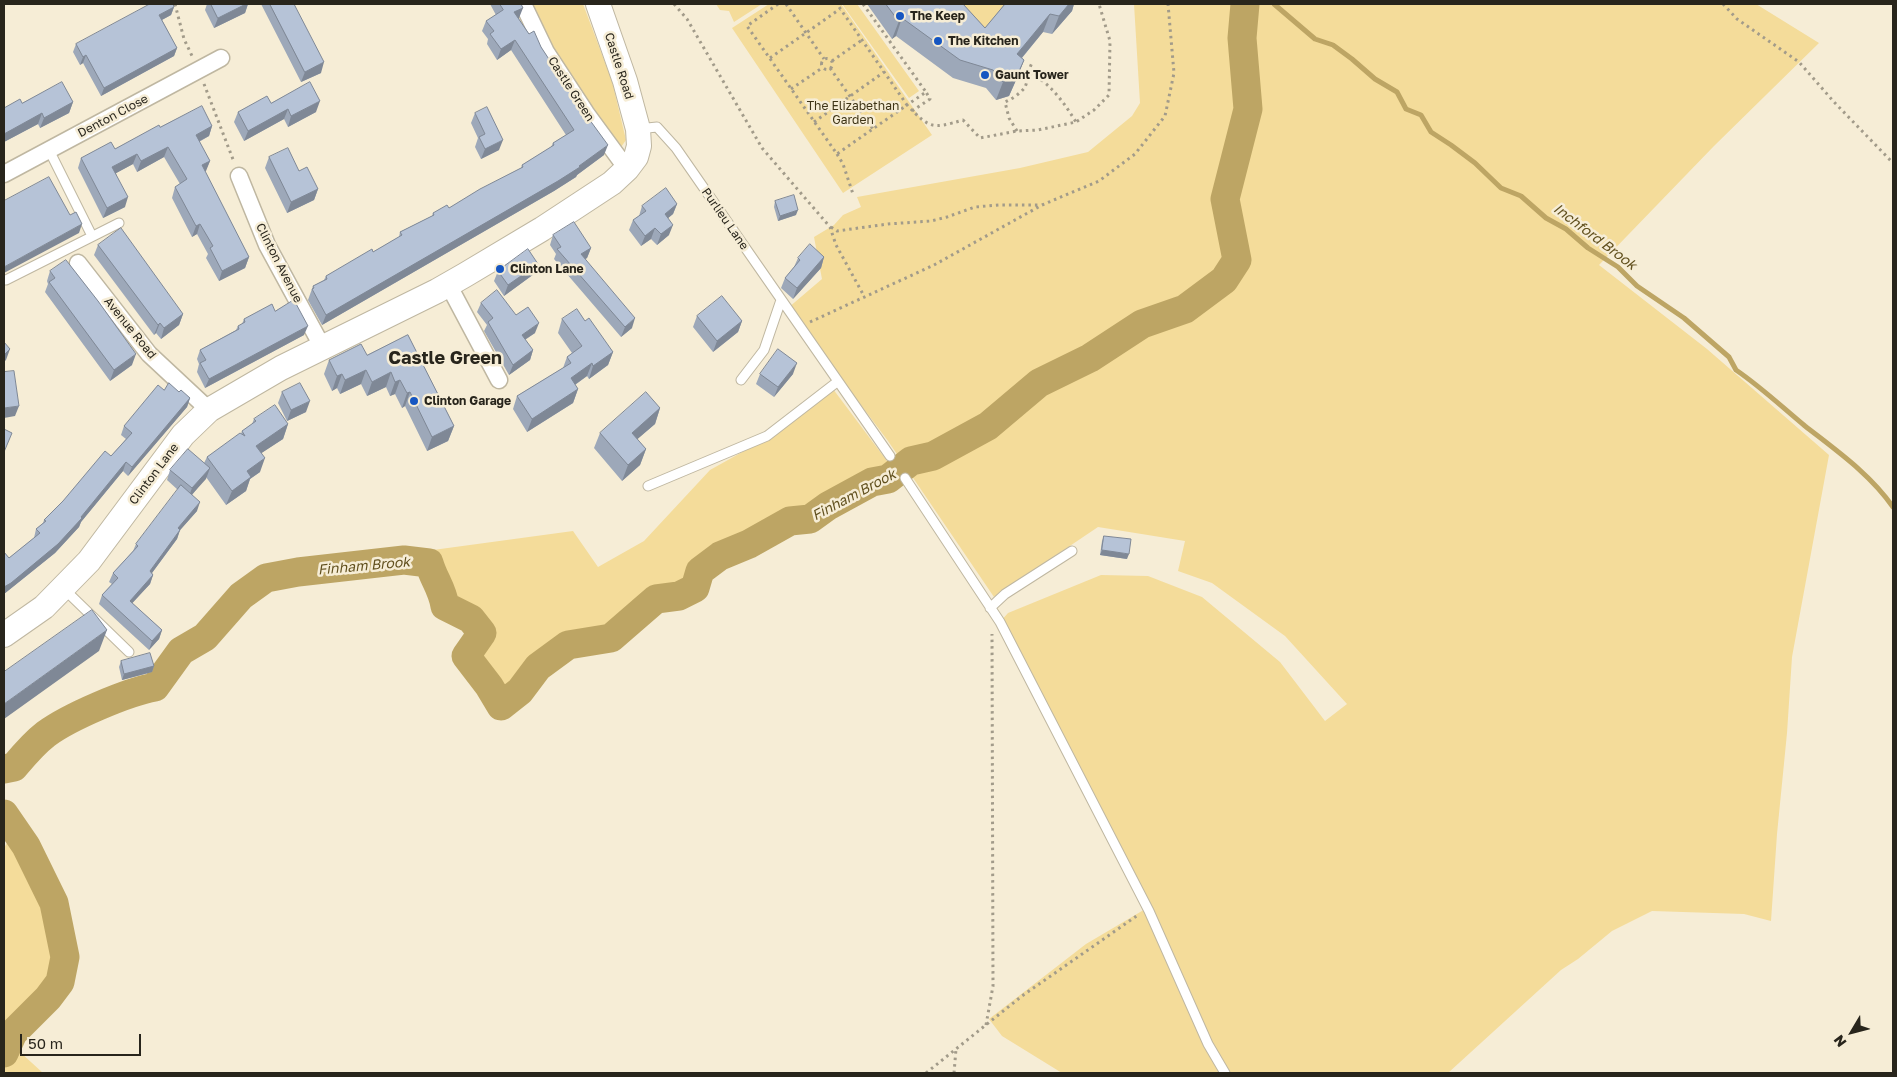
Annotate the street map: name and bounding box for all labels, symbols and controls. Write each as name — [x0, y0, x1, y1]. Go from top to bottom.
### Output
place label: The Keep — [910, 9, 965, 23]
marker: The Keep — [894, 10, 906, 22]
street label: Castle Road — [601, 31, 637, 101]
place label: The Kitchen — [948, 34, 1018, 48]
marker: The Kitchen — [932, 35, 944, 47]
street label: Castle Green — [545, 54, 597, 124]
place label: Gaunt Tower — [995, 68, 1069, 82]
marker: Gaunt Tower — [979, 69, 991, 81]
street label: Denton Close — [75, 91, 151, 141]
park label: The Elizabethan Garden — [807, 99, 899, 127]
street label: Purlieu Lane — [698, 185, 752, 253]
water label: Inchford Brook — [1550, 200, 1640, 274]
street label: Clinton Avenue — [253, 221, 305, 305]
place label: Clinton Lane — [510, 262, 584, 276]
marker: Clinton Lane — [494, 263, 506, 275]
street label: Avenue Road — [101, 294, 159, 362]
district label: Castle Green — [388, 347, 502, 369]
place label: Clinton Garage — [424, 394, 511, 408]
marker: Clinton Garage — [408, 395, 420, 407]
street label: Clinton Lane — [126, 441, 182, 507]
water label: Finham Brook — [809, 466, 899, 524]
water label: Finham Brook — [317, 554, 411, 578]
north arrow — [1827, 1007, 1877, 1057]
scale bar — [22, 1024, 144, 1056]
text: N — [1830, 1032, 1850, 1051]
text: 50 m — [28, 1034, 63, 1052]

